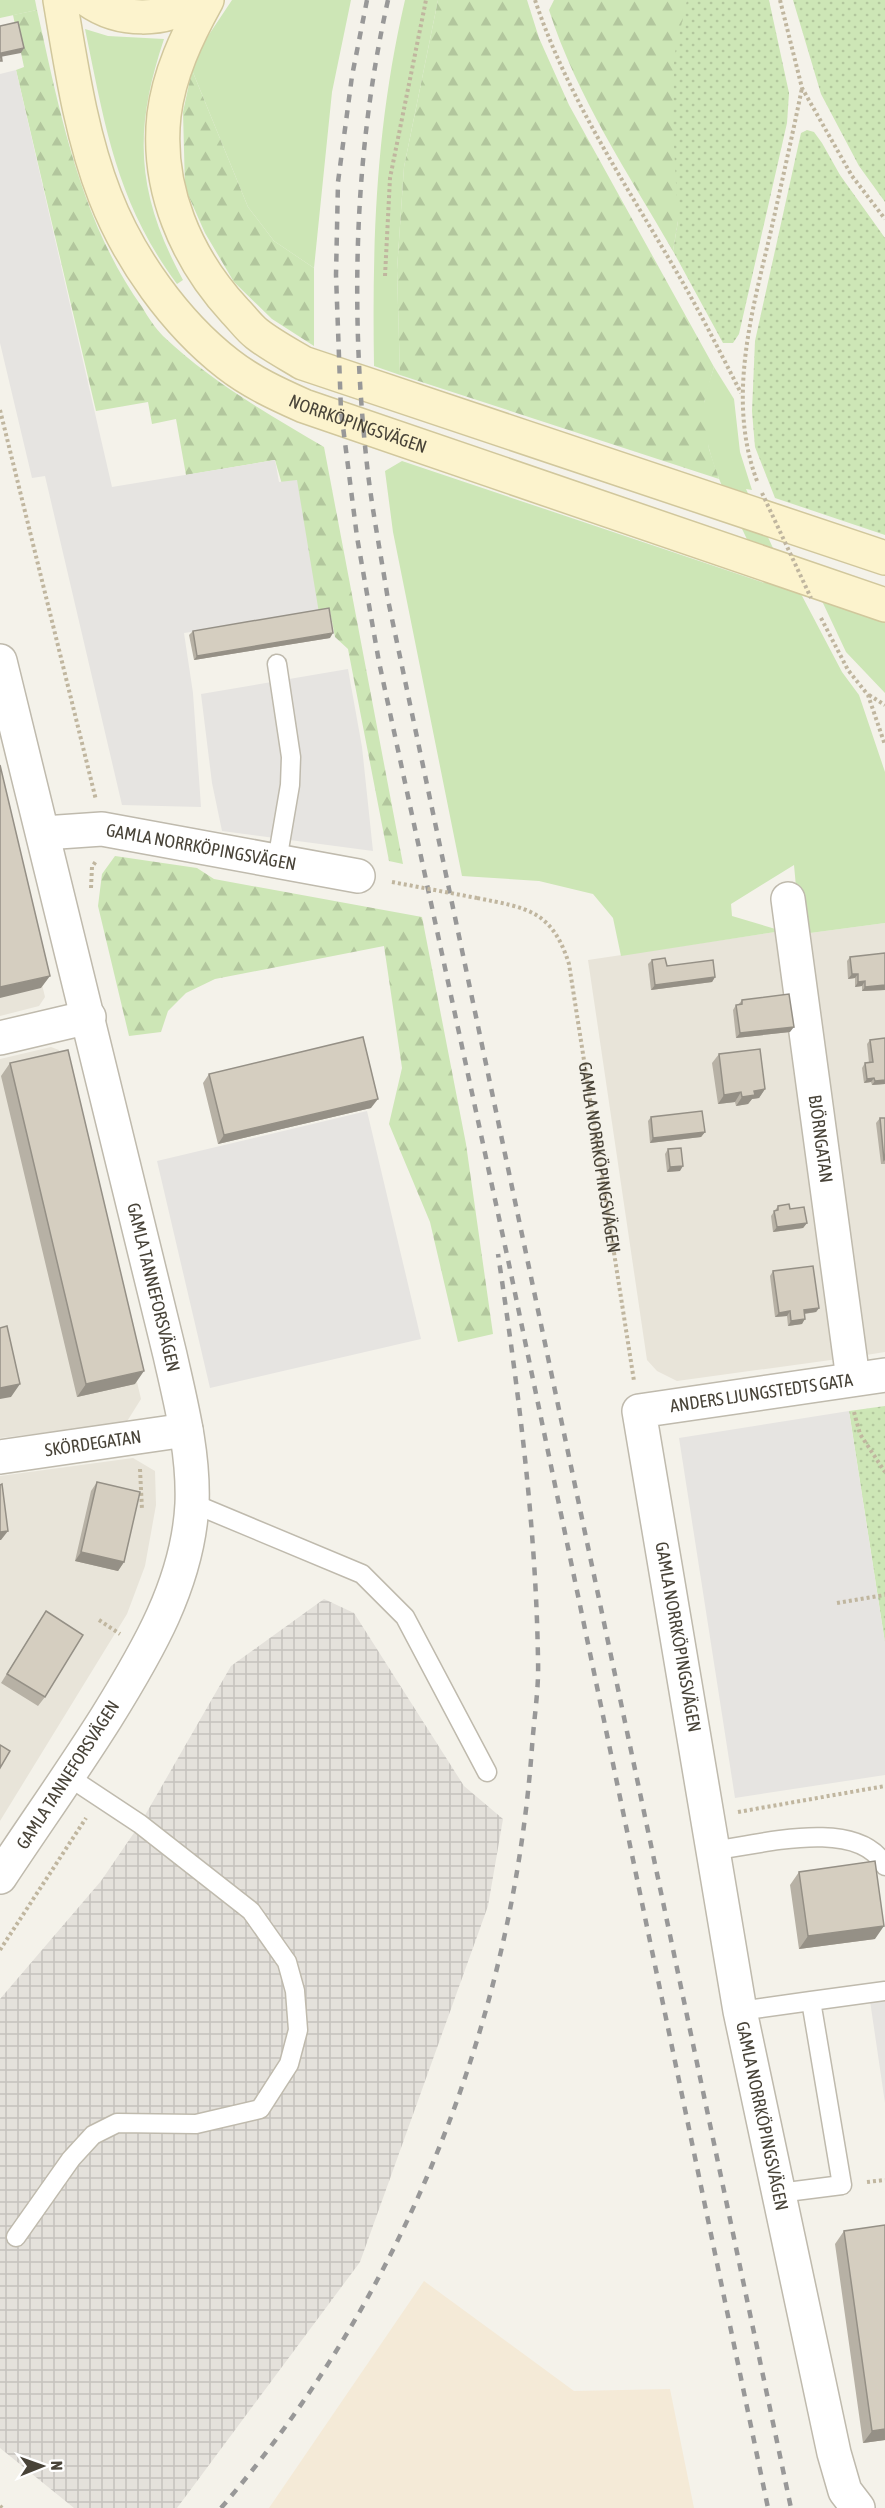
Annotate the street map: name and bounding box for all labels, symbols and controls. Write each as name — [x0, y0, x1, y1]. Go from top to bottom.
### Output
street label: NORRKÖPINGSVÄGEN — [286, 390, 430, 457]
street label: GAMLA NORRKÖPINGSVÄGEN — [105, 819, 298, 874]
street label: GAMLA NORRKÖPINGSVÄGEN — [574, 1060, 625, 1254]
street label: BJÖRNGATAN — [805, 1093, 837, 1184]
street label: GAMLA TANNEFORSVÄGEN — [123, 1201, 185, 1374]
street label: ANDERS LJUNGSTEDTS GATA — [669, 1369, 854, 1416]
street label: SKÖRDEGATAN — [43, 1426, 143, 1460]
street label: GAMLA NORRKÖPINGSVÄGEN — [651, 1540, 706, 1734]
street label: GAMLA TANNEFORSVÄGEN — [12, 1696, 124, 1853]
street label: GAMLA NORRKÖPINGSVÄGEN — [732, 2019, 793, 2212]
north arrow — [12, 2436, 72, 2496]
text: N — [48, 2461, 66, 2471]

